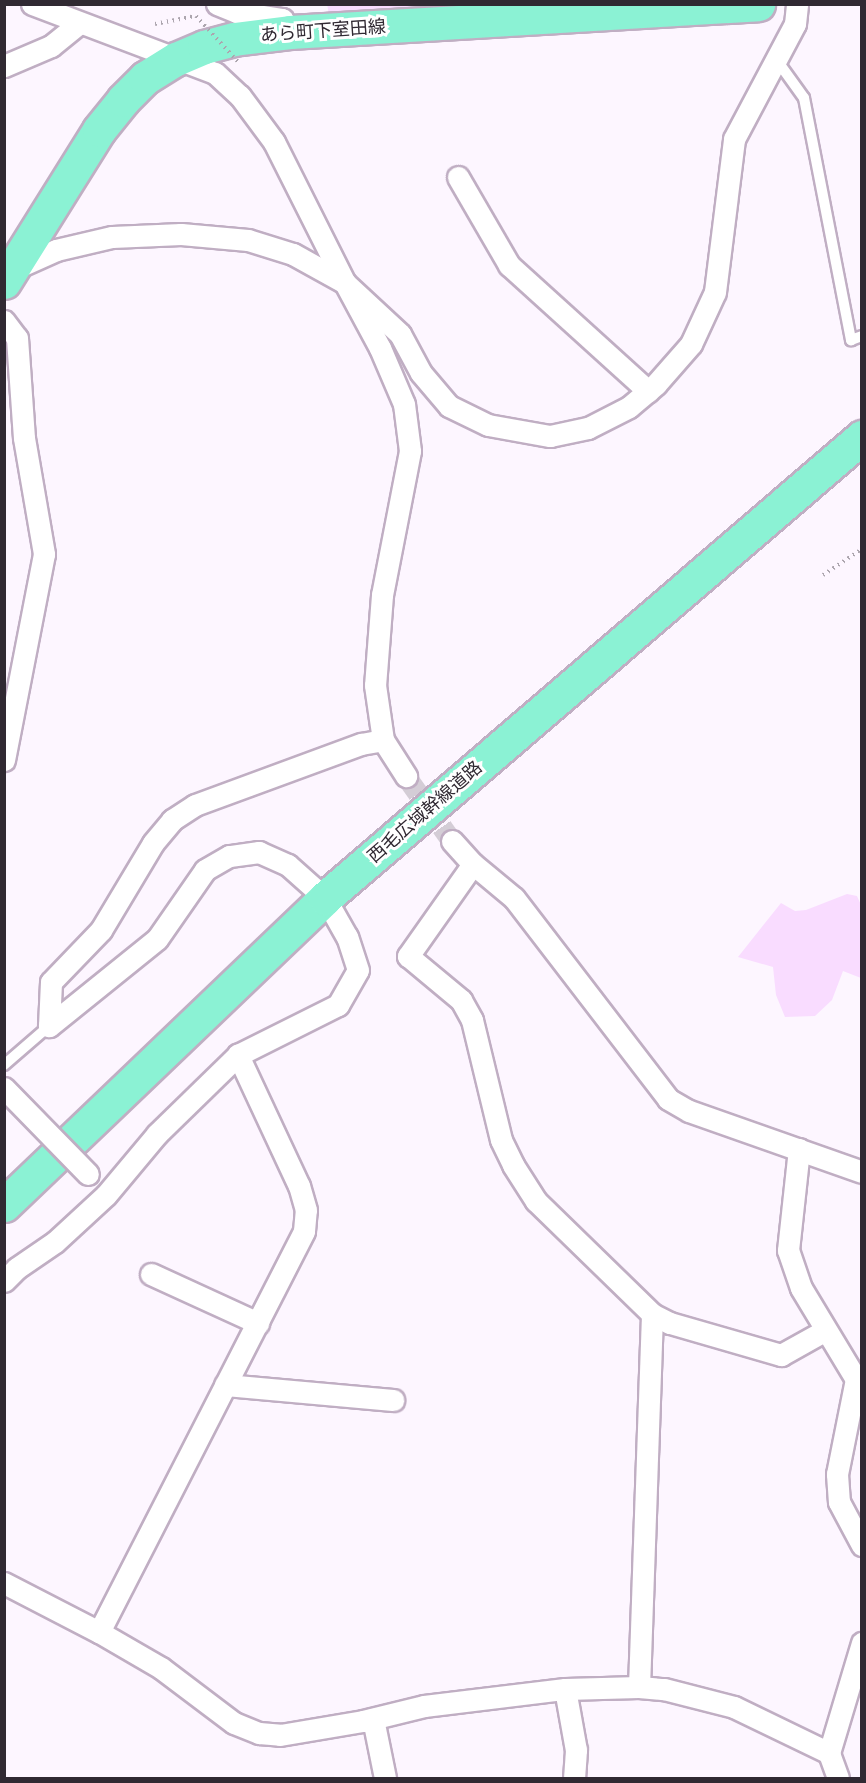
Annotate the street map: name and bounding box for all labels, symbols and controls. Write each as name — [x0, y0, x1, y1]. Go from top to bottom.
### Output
street label: あら町下室田線 — [259, 16, 387, 46]
street label: 西毛広域幹線道路 — [364, 757, 486, 867]

